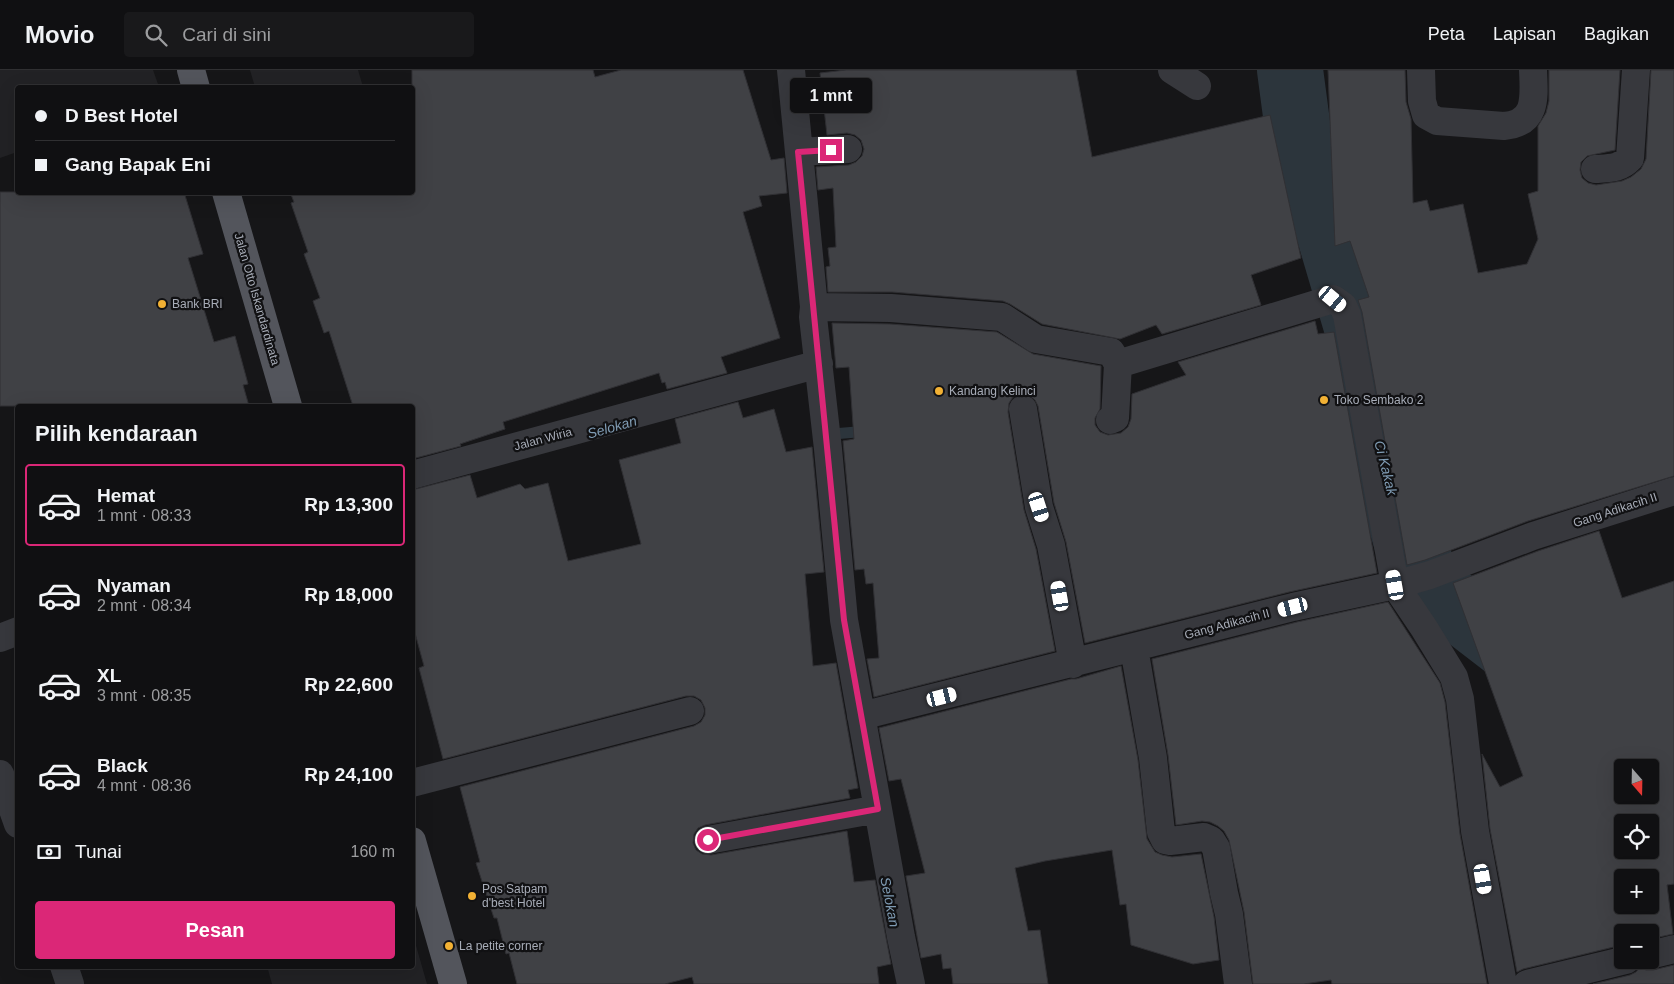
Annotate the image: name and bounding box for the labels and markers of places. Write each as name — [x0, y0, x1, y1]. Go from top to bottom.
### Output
place label: Bank BRI — [172, 297, 223, 311]
marker: Bank BRI — [156, 298, 168, 310]
place label: Kandang Kelinci — [949, 384, 1036, 398]
marker: Kandang Kelinci — [933, 385, 945, 397]
place label: Toko Sembako 2 — [1334, 393, 1424, 407]
marker: Toko Sembako 2 — [1318, 394, 1330, 406]
place label: Pos Satpam d'best Hotel — [482, 882, 547, 910]
marker: Pos Satpam d'best Hotel — [466, 890, 478, 902]
place label: La petite corner — [459, 939, 542, 953]
marker: La petite corner — [443, 940, 455, 952]

